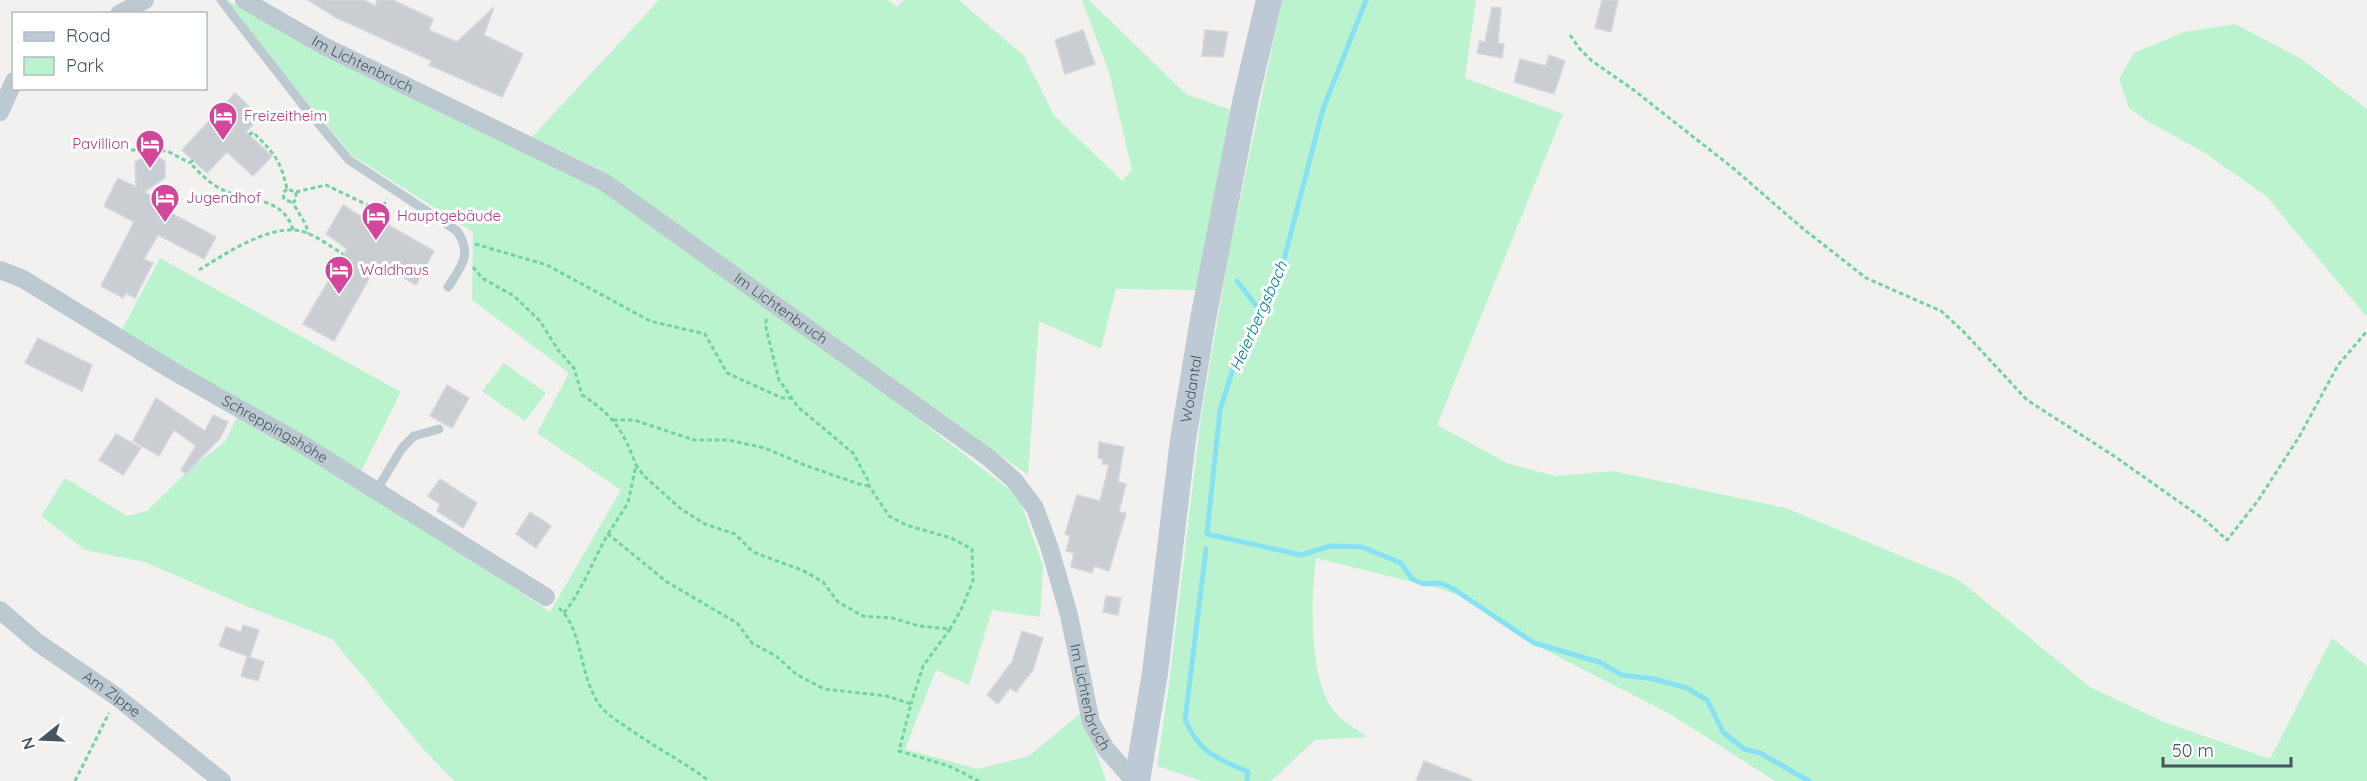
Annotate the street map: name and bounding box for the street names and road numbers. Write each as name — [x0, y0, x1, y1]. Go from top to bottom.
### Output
street label: Im Lichtenbruch — [308, 31, 417, 97]
street label: Im Lichtenbruch — [730, 268, 832, 348]
street label: Wodantal — [1176, 354, 1206, 424]
street label: Schreppingshöhe — [219, 391, 332, 467]
street label: Im Lichtenbruch — [1066, 642, 1115, 754]
street label: Am Zippe — [79, 666, 145, 721]

